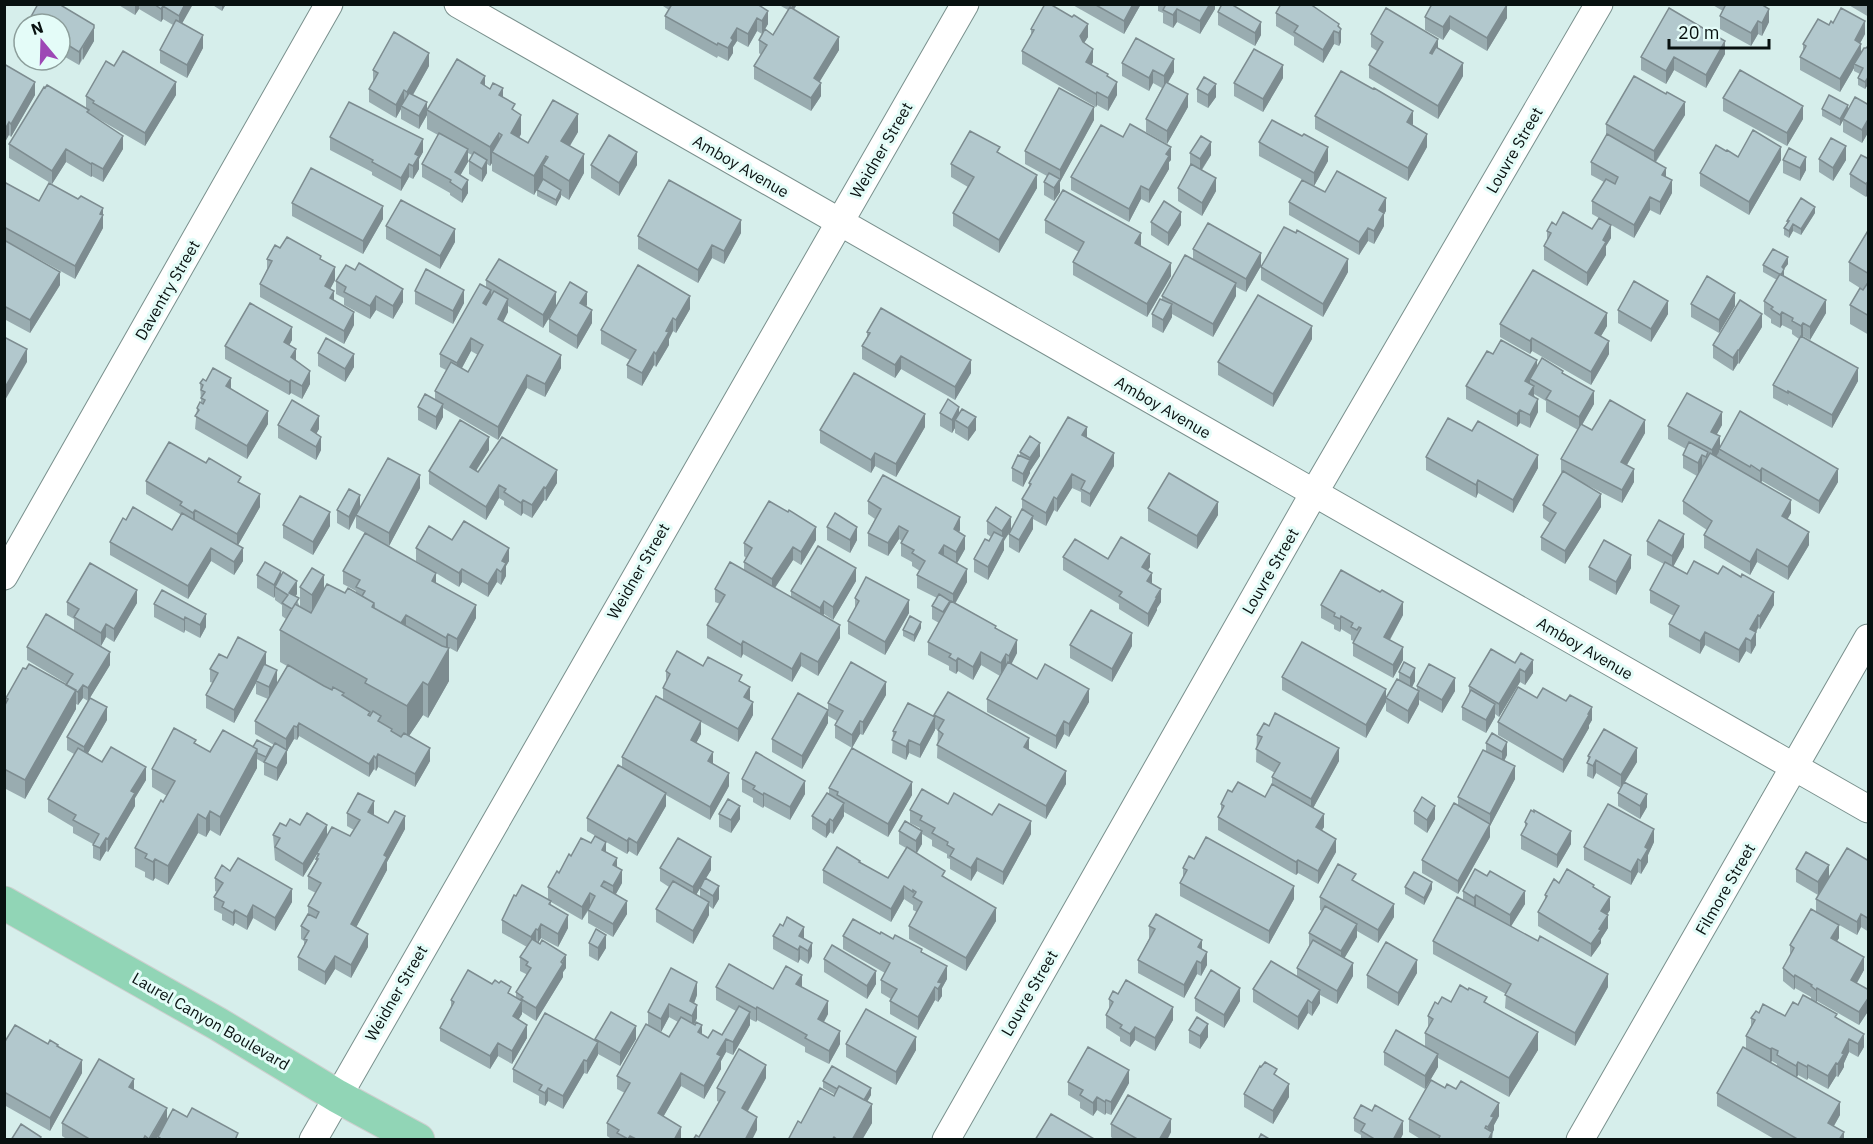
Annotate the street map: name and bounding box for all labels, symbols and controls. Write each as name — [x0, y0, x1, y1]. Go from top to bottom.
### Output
north arrow — [12, 12, 72, 72]
scale bar — [1669, 12, 1770, 50]
text: N — [28, 16, 46, 39]
text: 20 m — [1678, 21, 1720, 44]
street label: Weidner Street — [845, 98, 917, 202]
street label: Louvre Street — [1481, 103, 1547, 197]
street label: Amboy Avenue — [689, 130, 793, 202]
street label: Daventry Street — [130, 236, 204, 344]
street label: Amboy Avenue — [1111, 371, 1215, 443]
street label: Weidner Street — [602, 519, 674, 623]
street label: Louvre Street — [1237, 524, 1303, 618]
street label: Amboy Avenue — [1533, 612, 1637, 684]
street label: Filmore Street — [1691, 840, 1759, 938]
street label: Weidner Street — [360, 941, 432, 1045]
street label: Louvre Street — [996, 946, 1062, 1040]
street label: Laurel Canyon Boulevard — [129, 968, 293, 1074]

